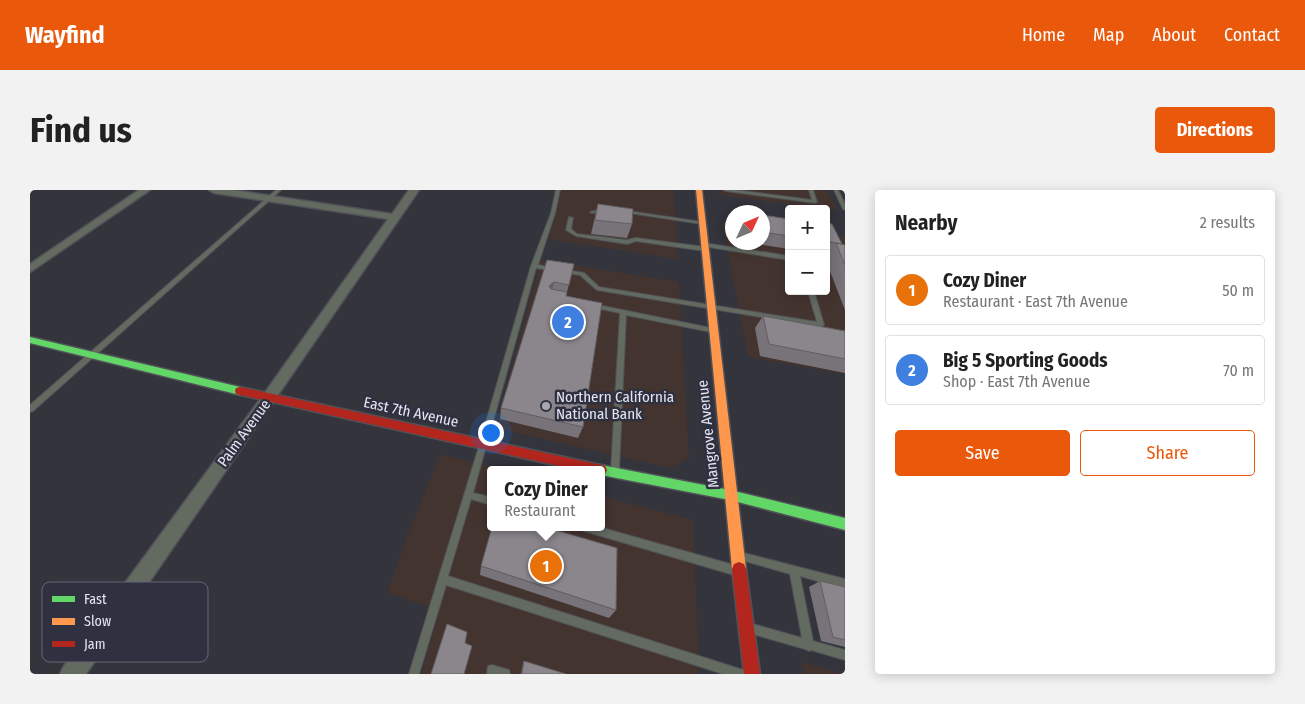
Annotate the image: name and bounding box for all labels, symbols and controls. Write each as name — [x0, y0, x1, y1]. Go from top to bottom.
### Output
text: Wayfind — [25, 21, 105, 49]
text: Home — [1022, 24, 1065, 46]
text: Map — [1093, 24, 1124, 46]
text: About — [1152, 24, 1196, 46]
text: Contact — [1224, 24, 1280, 46]
button: Directions — [1155, 107, 1275, 153]
text: Find us — [30, 109, 132, 151]
north arrow — [725, 205, 770, 250]
map controls — [785, 205, 830, 295]
button: + — [785, 205, 830, 250]
text: Nearby — [895, 210, 957, 236]
text: 2 results — [1200, 213, 1255, 232]
button: − — [785, 250, 830, 295]
text: Cozy Diner — [943, 269, 1026, 292]
text: 1 — [909, 281, 915, 300]
text: 50 m — [1222, 281, 1254, 300]
text: Restaurant · East 7th Avenue — [943, 292, 1128, 311]
pin: 2 — [552, 303, 584, 341]
text: Big 5 Sporting Goods — [943, 349, 1108, 372]
text: 2 — [908, 361, 916, 380]
text: 70 m — [1223, 361, 1254, 380]
text: Shop · East 7th Avenue — [943, 372, 1090, 391]
street label: Mangrove Avenue — [693, 379, 723, 489]
place label: Northern California National Bank — [556, 388, 674, 423]
street label: East 7th Avenue — [362, 393, 460, 431]
street label: Palm Avenue — [214, 396, 274, 470]
marker: Northern California National Bank — [540, 400, 552, 412]
your location — [478, 420, 504, 446]
button: Save — [895, 430, 1070, 476]
button: Share — [1080, 430, 1255, 476]
popup — [487, 466, 605, 531]
text: Cozy Diner — [504, 478, 588, 501]
text: Restaurant — [504, 501, 576, 520]
pin: 1 — [530, 547, 562, 585]
legend — [42, 582, 208, 662]
text: Fast — [84, 591, 107, 608]
text: Slow — [84, 613, 111, 630]
text: Jam — [84, 636, 105, 653]

